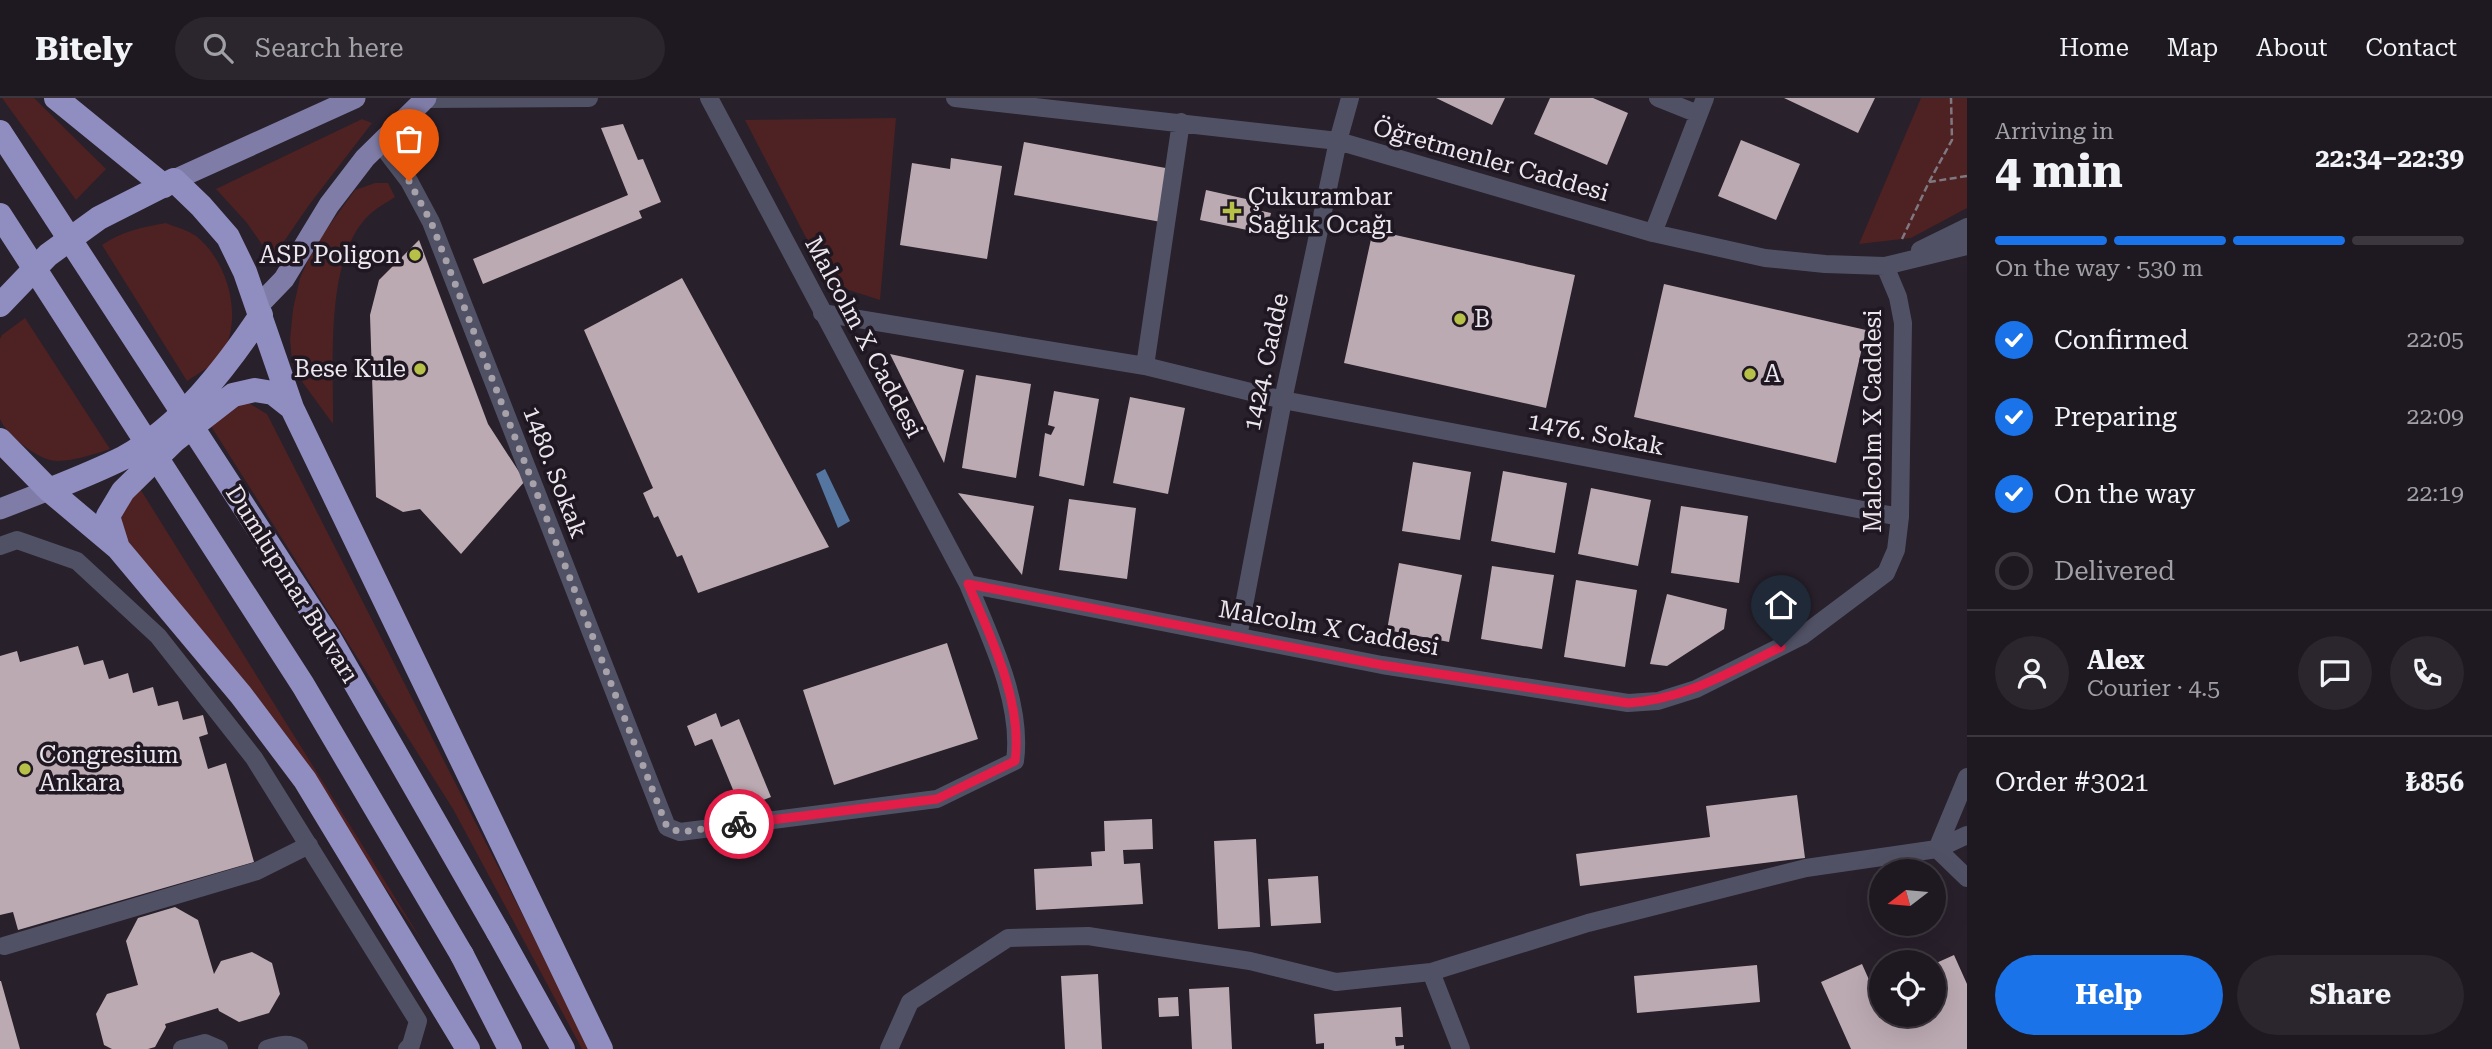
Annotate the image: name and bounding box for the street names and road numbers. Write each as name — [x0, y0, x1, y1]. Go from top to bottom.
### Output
street label: Öğretmenler Caddesi — [1370, 112, 1613, 207]
street label: Malcolm X Caddesi — [799, 232, 929, 442]
street label: 1424. Cadde — [1238, 291, 1294, 433]
street label: Malcolm X Caddesi — [1859, 309, 1887, 533]
street label: 1480. Sokak — [517, 402, 593, 542]
street label: 1476. Sokak — [1525, 407, 1667, 461]
street label: Dumlupınar Bulvarı — [220, 480, 364, 688]
street label: Malcolm X Caddesi — [1217, 595, 1442, 661]

